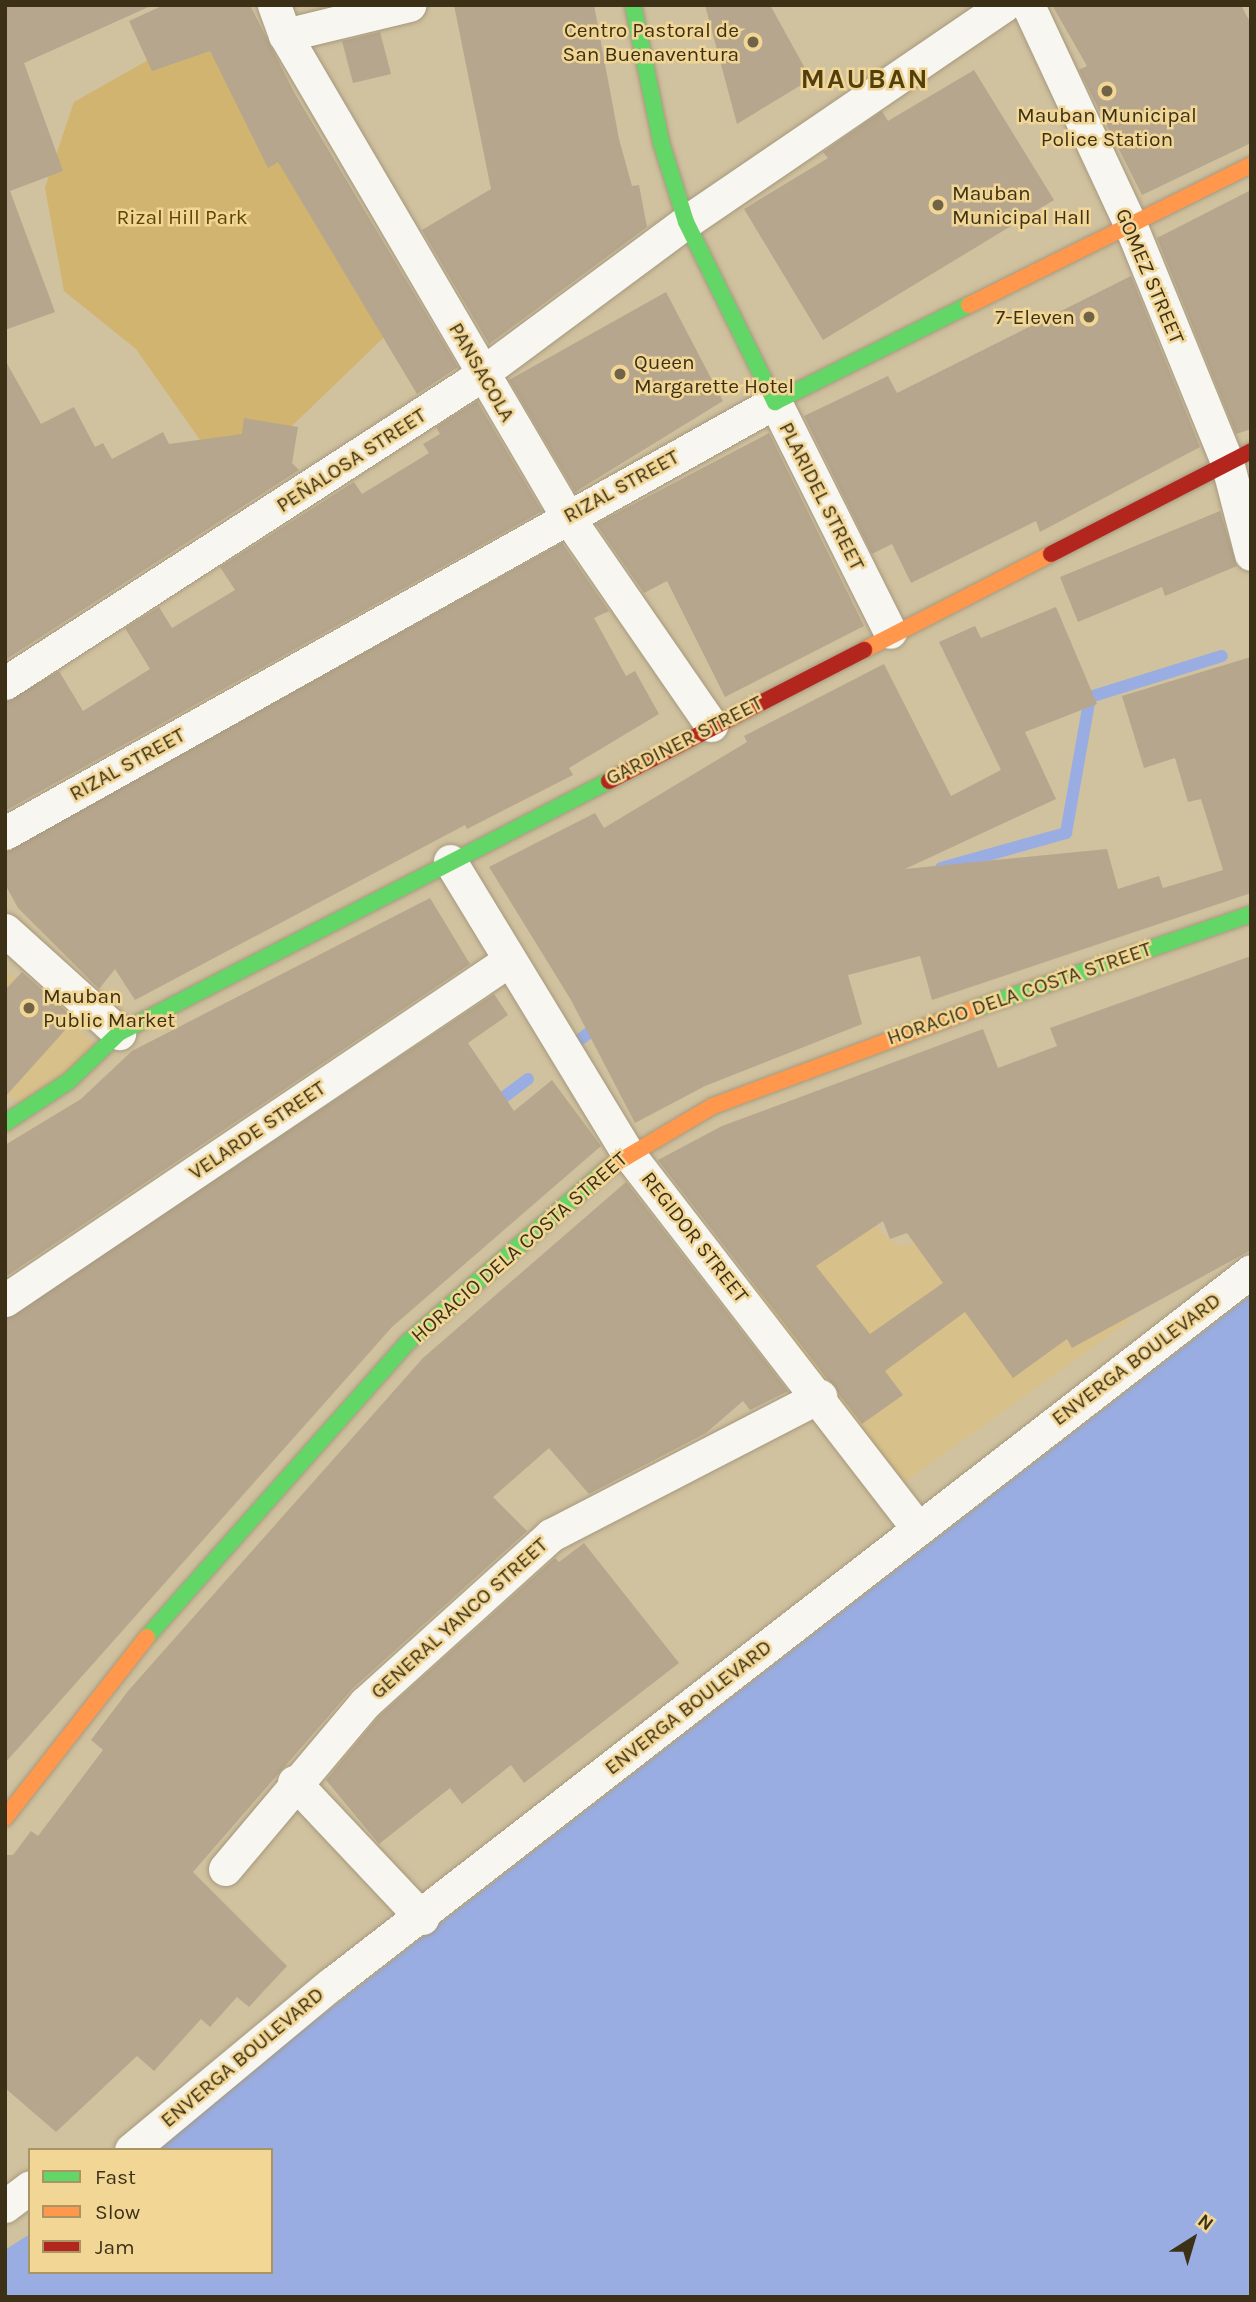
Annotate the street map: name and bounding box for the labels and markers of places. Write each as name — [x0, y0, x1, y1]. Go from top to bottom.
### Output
place label: Centro Pastoral de San Buenaventura — [563, 17, 739, 67]
marker: Centro Pastoral de San Buenaventura — [745, 34, 761, 50]
marker: Mauban Municipal Police Station — [1099, 83, 1115, 99]
place label: Mauban Municipal Police Station — [1017, 102, 1197, 152]
place label: Mauban Municipal Hall — [952, 180, 1091, 230]
marker: Mauban Municipal Hall — [930, 197, 946, 213]
place label: 7-Eleven — [995, 304, 1075, 330]
marker: 7-Eleven — [1081, 309, 1097, 325]
place label: Queen Margarette Hotel — [634, 349, 794, 399]
marker: Queen Margarette Hotel — [612, 366, 628, 382]
place label: Mauban Public Market — [43, 983, 175, 1033]
marker: Mauban Public Market — [21, 1000, 37, 1016]

